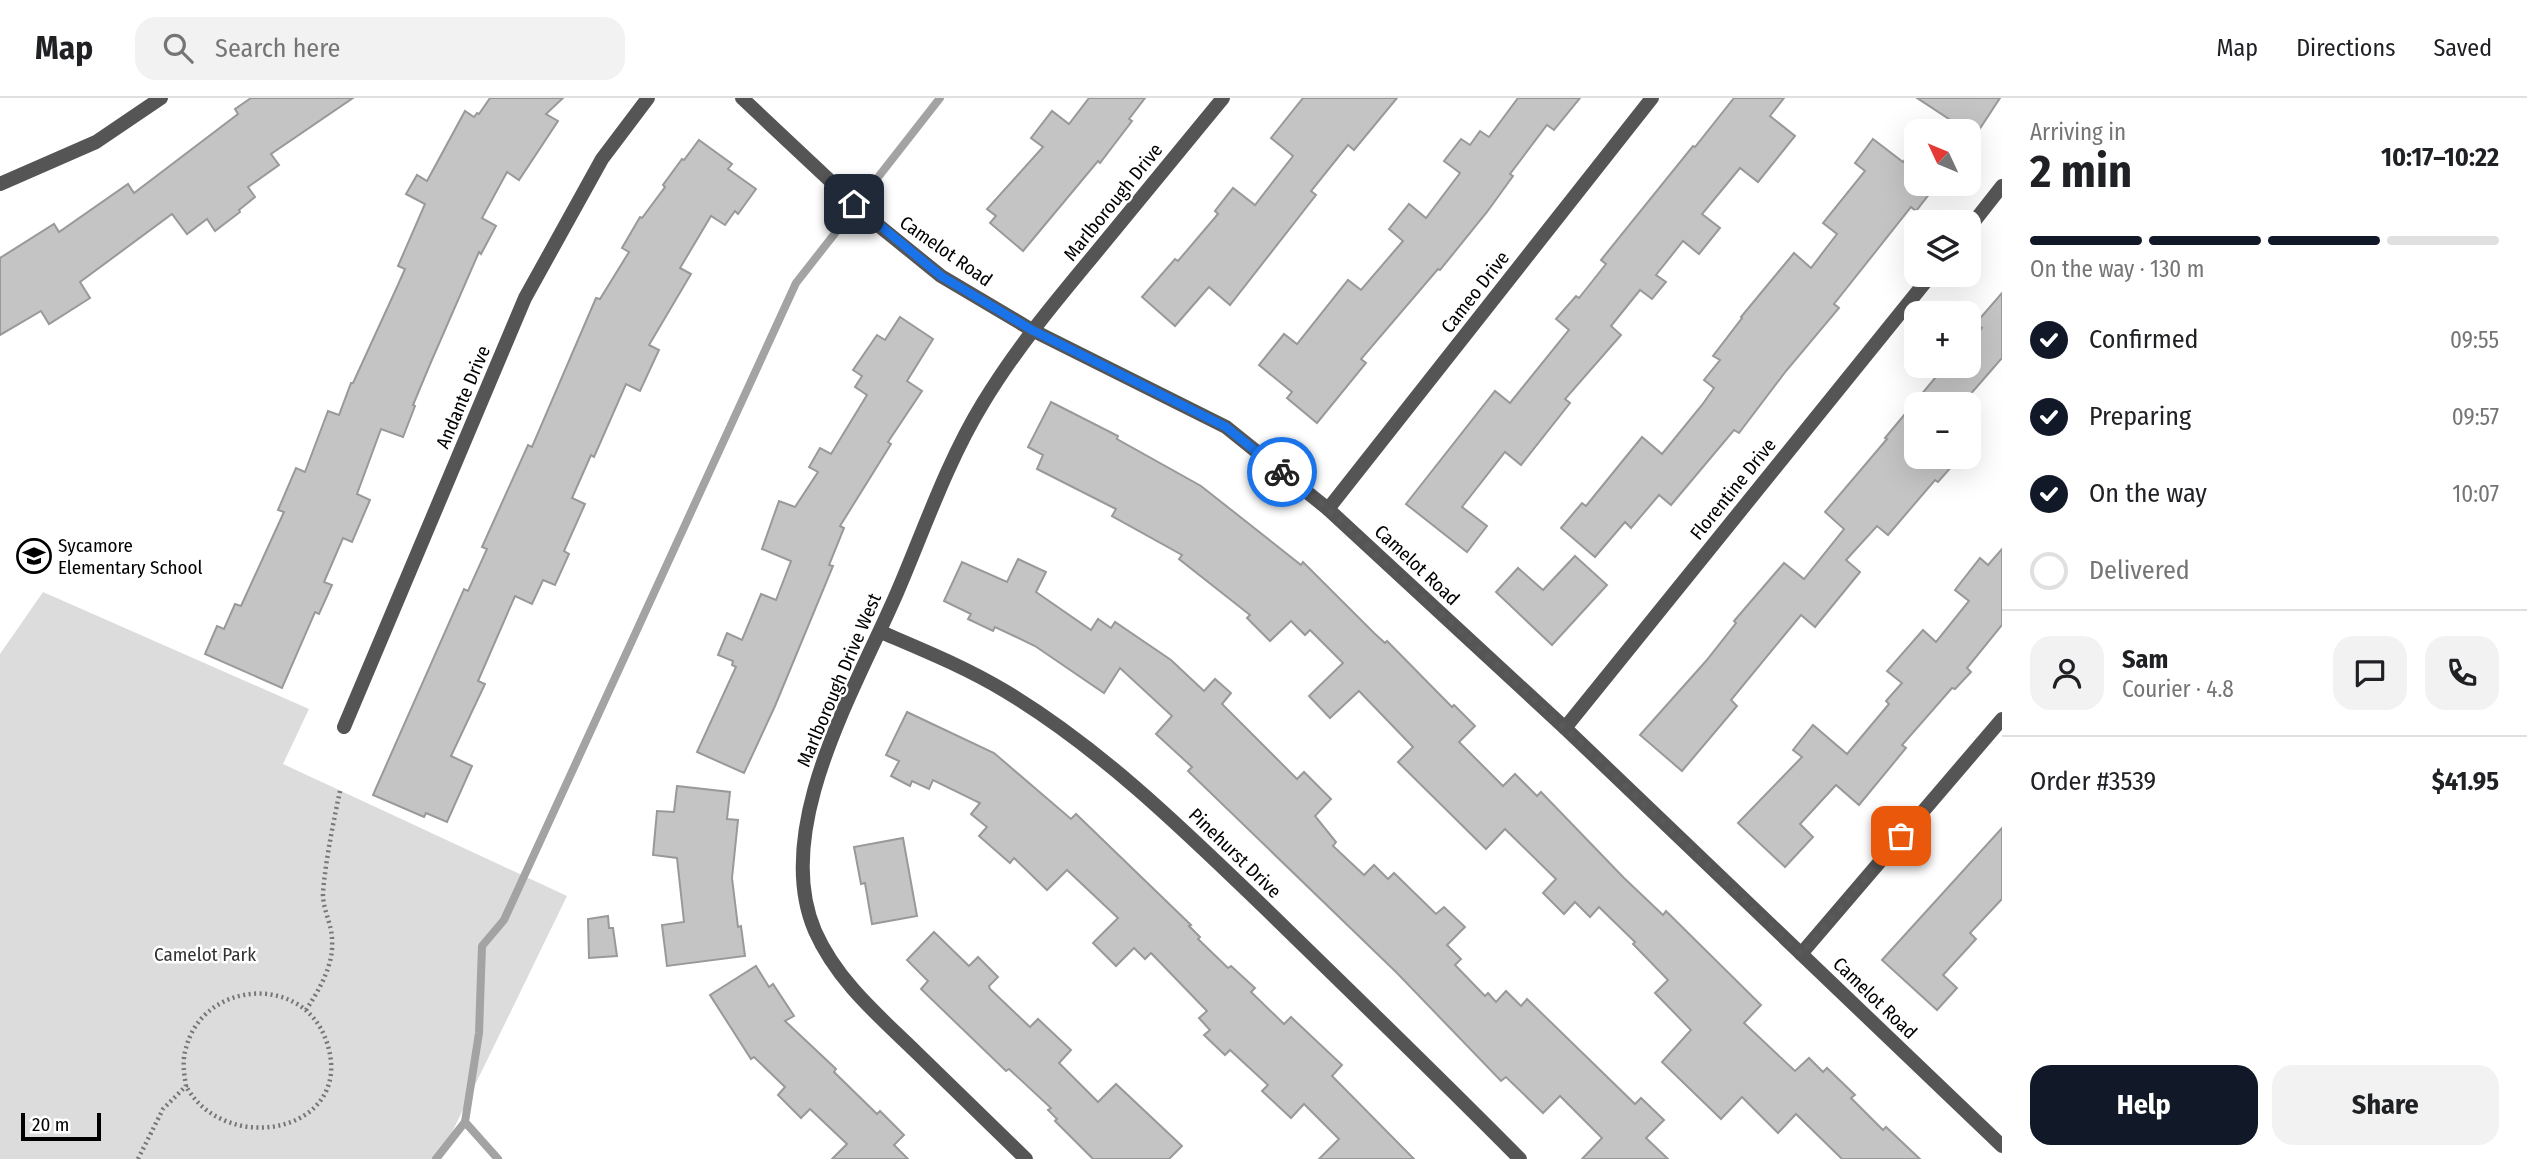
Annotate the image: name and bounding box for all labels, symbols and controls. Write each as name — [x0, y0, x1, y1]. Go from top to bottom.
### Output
search box — [135, 17, 625, 80]
text: Map — [35, 28, 93, 68]
icon: search — [159, 29, 197, 67]
text: Search here — [215, 33, 340, 64]
text: Map — [2217, 34, 2258, 62]
text: Directions — [2296, 34, 2395, 62]
text: Saved — [2433, 34, 2492, 62]
text: Arriving in — [2030, 118, 2126, 146]
north arrow — [1904, 119, 1981, 196]
map controls — [1904, 119, 1981, 469]
street label: Marlborough Drive — [1059, 139, 1167, 265]
text: 10:17–10:22 — [2381, 142, 2499, 173]
text: 2 min — [2030, 144, 2132, 199]
pin — [824, 174, 884, 234]
icon: home — [835, 185, 873, 223]
button: layers — [1904, 210, 1981, 287]
street label: Camelot Road — [895, 211, 997, 291]
street label: Cameo Drive — [1436, 247, 1514, 337]
text: On the way · 130 m — [2030, 255, 2204, 283]
button: + — [1904, 301, 1981, 378]
icon: check — [2030, 321, 2068, 359]
text: Confirmed — [2089, 324, 2199, 355]
text: 09:55 — [2450, 326, 2499, 354]
street label: Andante Drive — [431, 342, 495, 452]
button: − — [1904, 392, 1981, 469]
icon: check — [2030, 398, 2068, 436]
text: Preparing — [2089, 401, 2191, 432]
text: 09:57 — [2452, 403, 2499, 431]
street label: Florentine Drive — [1685, 434, 1781, 544]
courier — [1247, 437, 1317, 507]
icon: bike — [1263, 453, 1301, 491]
icon: check — [2030, 475, 2068, 513]
text: On the way — [2089, 478, 2207, 509]
text: 10:07 — [2452, 480, 2499, 508]
street label: Camelot Road — [1370, 520, 1464, 610]
place label: Sycamore Elementary School — [58, 534, 203, 579]
school or university icon: Sycamore Elementary School — [15, 537, 53, 575]
text: Delivered — [2089, 555, 2190, 586]
street label: Marlborough Drive West — [792, 589, 886, 770]
button: person — [2030, 636, 2104, 710]
button: chat — [2333, 636, 2407, 710]
button: phone — [2425, 636, 2499, 710]
text: Sam — [2122, 644, 2168, 675]
text: Courier · 4.8 — [2122, 675, 2234, 703]
text: Order #3539 — [2030, 766, 2156, 797]
text: $41.95 — [2432, 766, 2499, 797]
street label: Pinehurst Drive — [1184, 803, 1286, 903]
pin — [1871, 806, 1931, 866]
icon: bag — [1882, 817, 1920, 855]
park label: Camelot Park — [154, 943, 256, 966]
street label: Camelot Road — [1828, 952, 1922, 1044]
button: Help — [2030, 1065, 2258, 1145]
button: Share — [2272, 1065, 2499, 1145]
scale bar — [21, 1110, 102, 1142]
text: 20 m — [32, 1113, 69, 1136]

